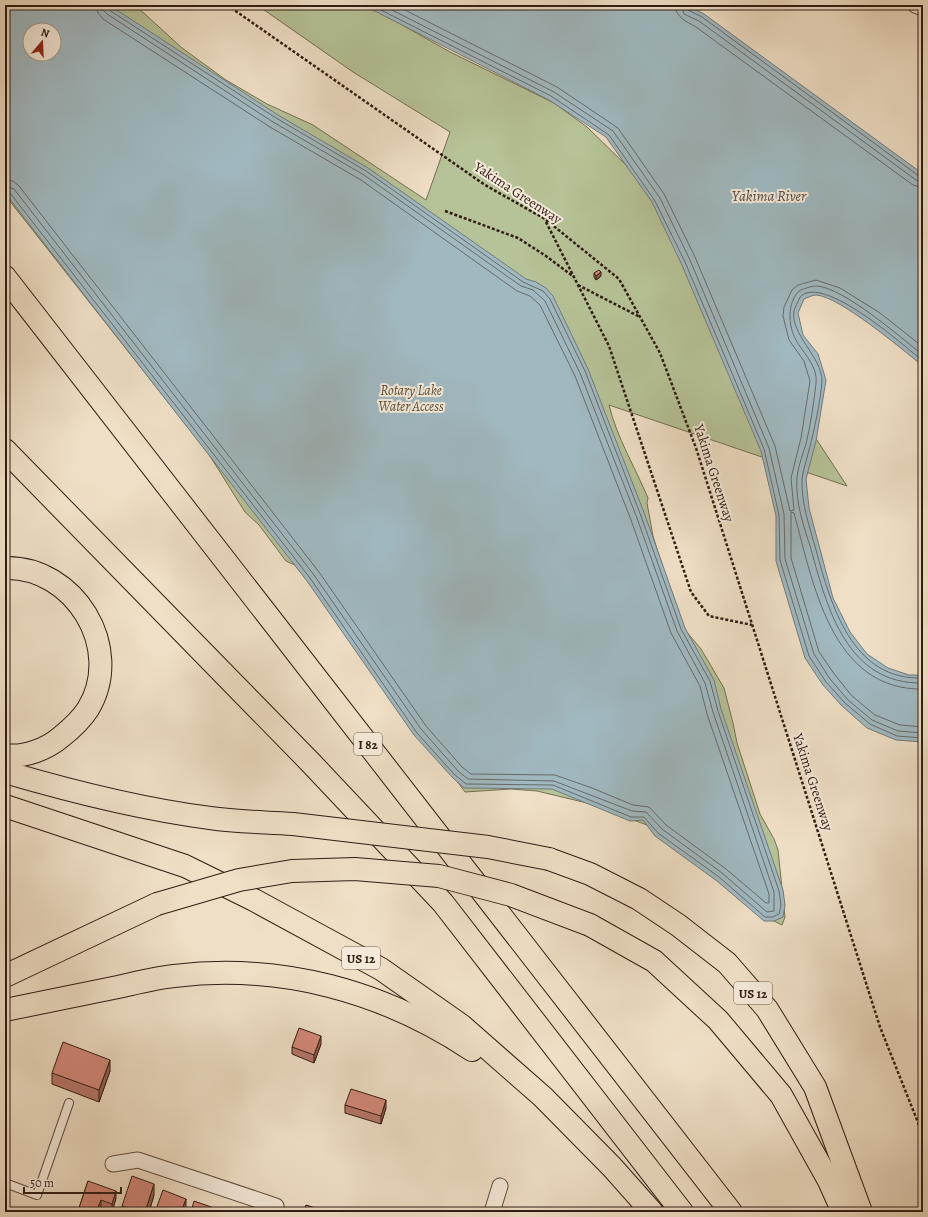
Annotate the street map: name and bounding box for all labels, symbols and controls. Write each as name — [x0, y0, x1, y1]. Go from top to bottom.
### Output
north arrow — [22, 22, 62, 62]
text: N — [39, 25, 51, 41]
street label: Yakima Greenway — [469, 157, 566, 229]
water label: Yakima River — [732, 186, 807, 206]
park label: Rotary Lake Water Access — [378, 381, 444, 416]
street label: Yakima Greenway — [689, 421, 739, 525]
street label: Yakima Greenway — [788, 730, 838, 834]
road number: I 82 — [354, 733, 382, 755]
road number: US 12 — [342, 947, 380, 969]
road number: US 12 — [734, 982, 772, 1004]
scale bar — [24, 1169, 121, 1195]
text: 50 m — [30, 1175, 54, 1191]

